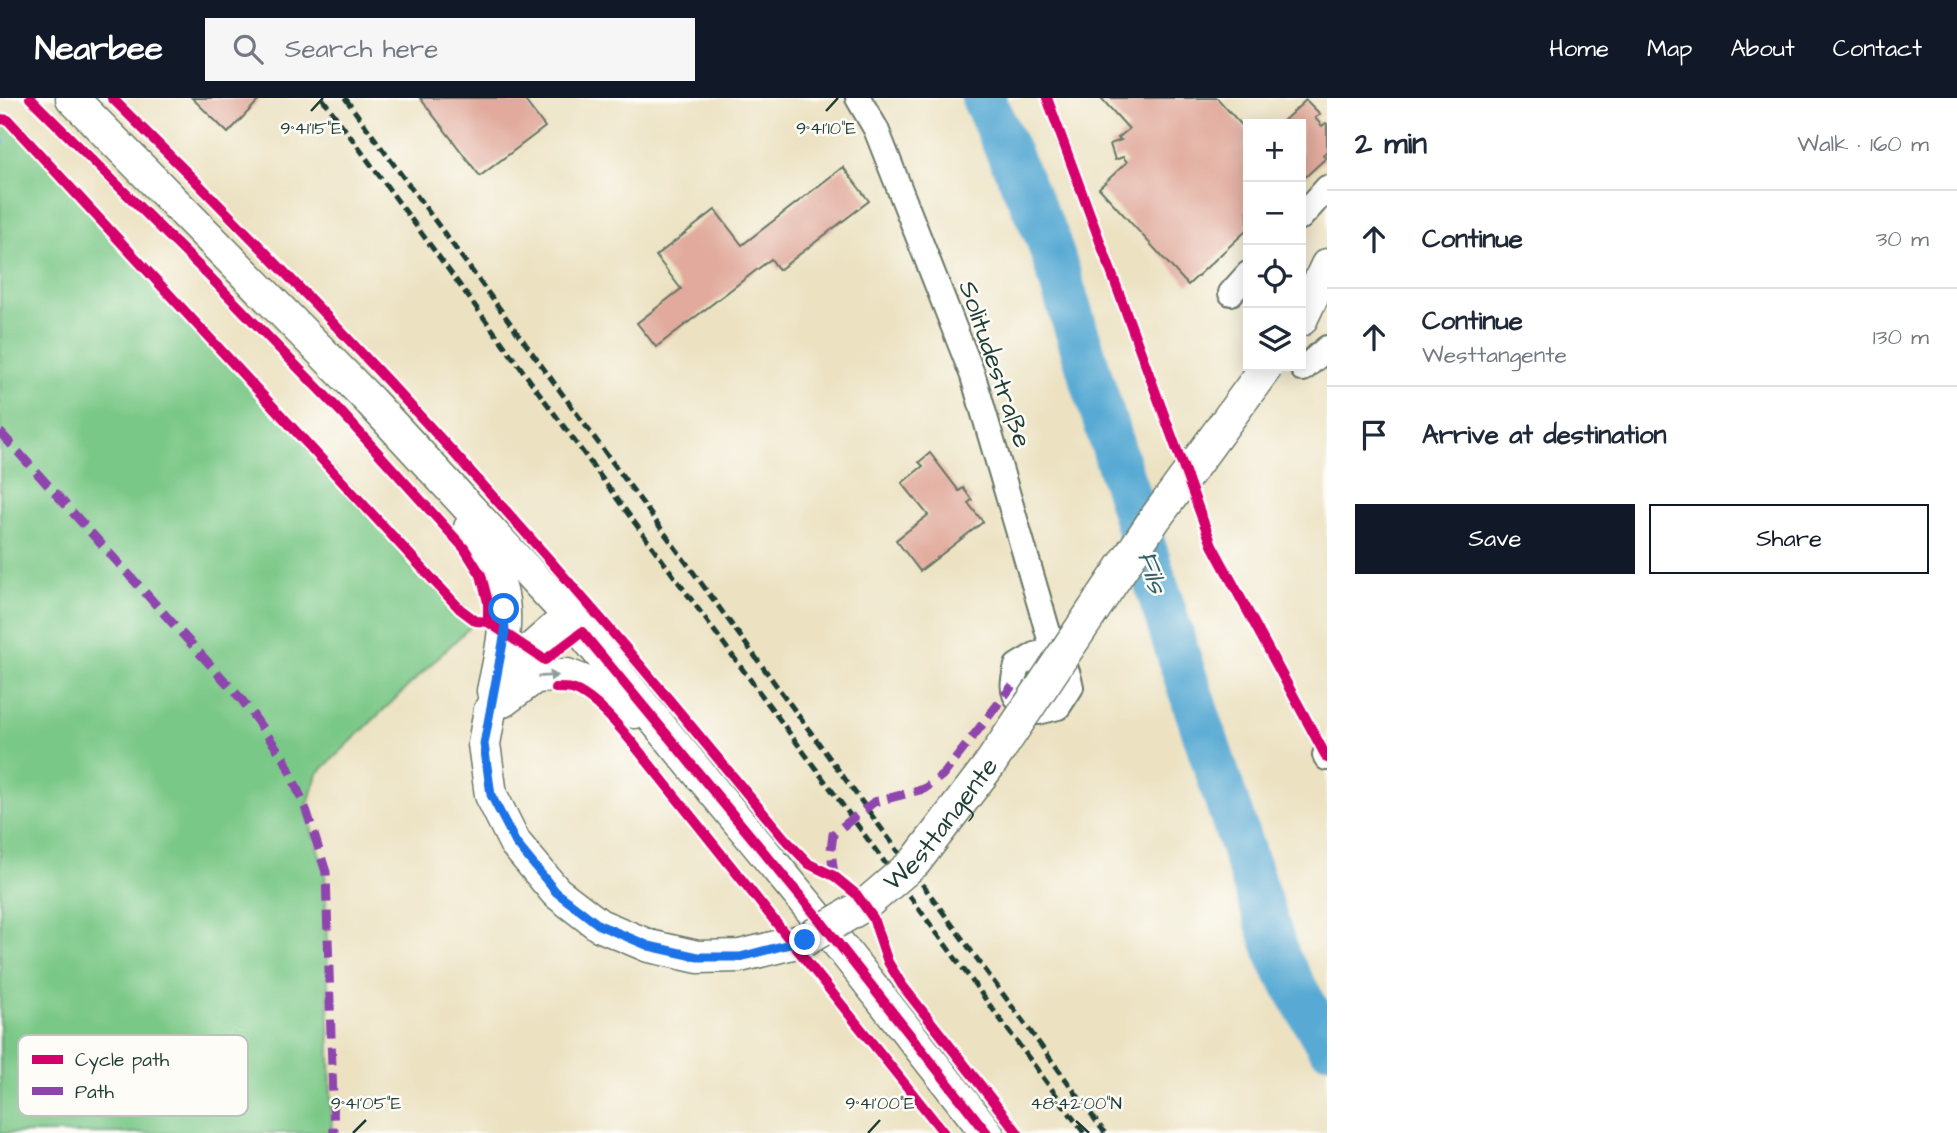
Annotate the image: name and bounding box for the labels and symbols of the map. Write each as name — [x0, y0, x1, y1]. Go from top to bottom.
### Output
text: 9°41'15"E — [280, 116, 342, 141]
text: 9°41'10"E — [796, 116, 856, 141]
street label: Solitudestraße — [950, 276, 1040, 452]
water label: Fils — [1127, 546, 1177, 600]
route start — [488, 593, 519, 624]
one-way arrow — [537, 670, 559, 681]
street label: Westtangente — [876, 750, 1007, 899]
route end — [789, 924, 820, 955]
legend — [18, 1035, 248, 1116]
text: Cycle path — [75, 1047, 170, 1075]
text: Path — [75, 1079, 114, 1106]
text: 9°41'05"E — [331, 1091, 402, 1116]
text: 9°41'00"E — [845, 1091, 915, 1116]
text: 48°42'00"N — [1030, 1091, 1122, 1116]

